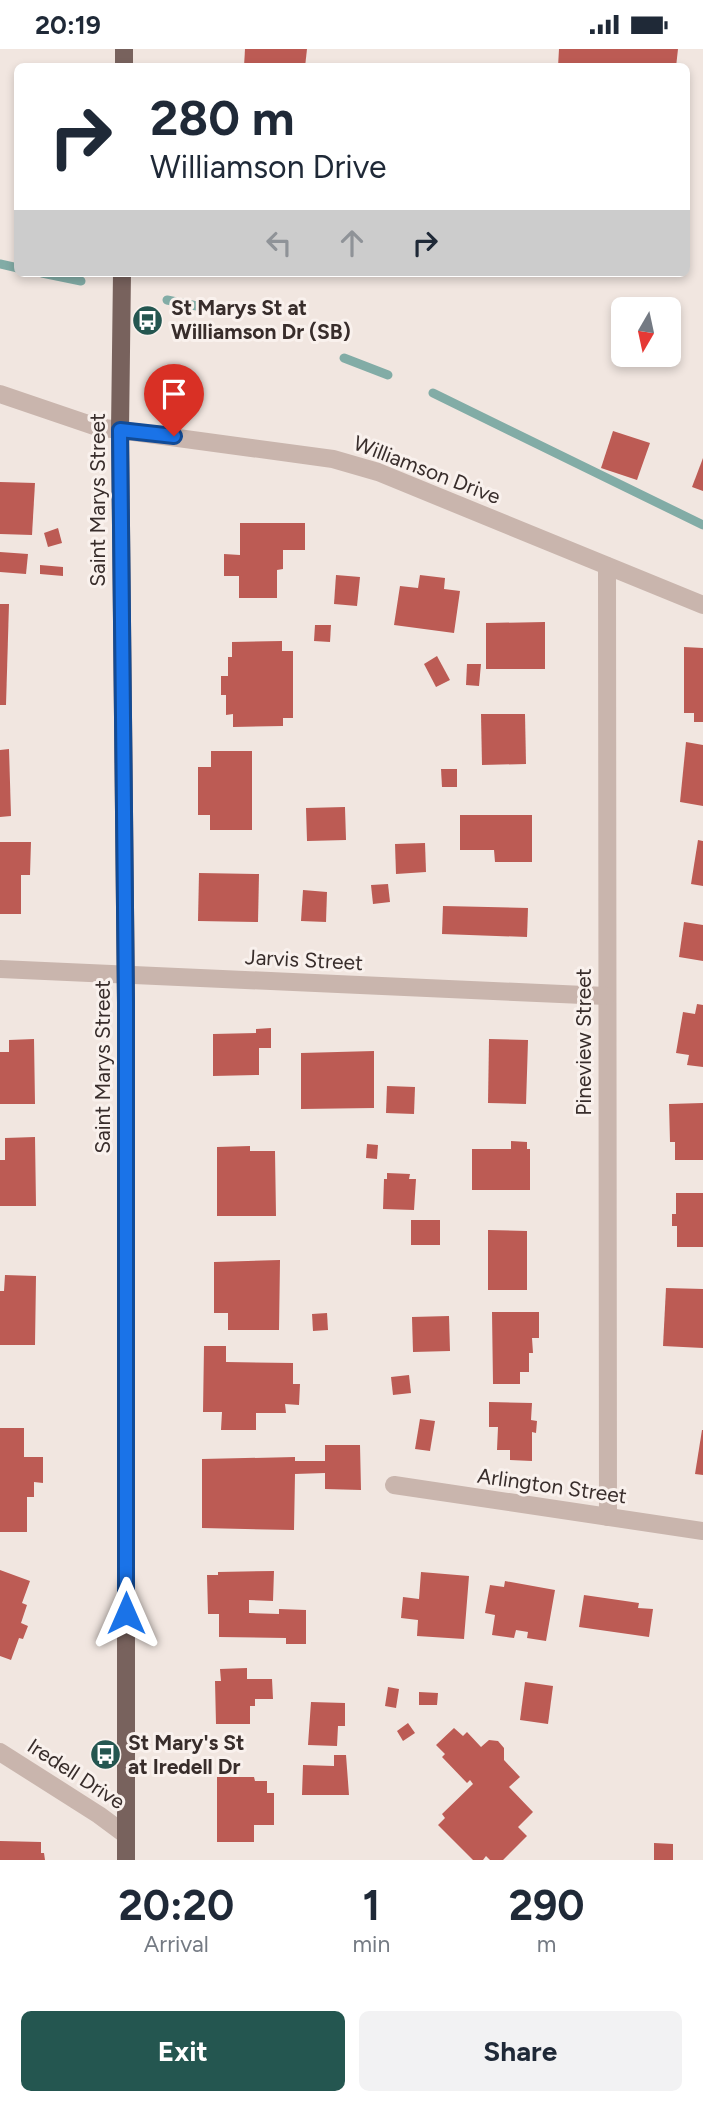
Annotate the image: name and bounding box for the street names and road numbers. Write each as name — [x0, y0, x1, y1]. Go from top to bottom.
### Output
street label: Saint Marys Street — [85, 413, 110, 587]
street label: Williamson Drive — [350, 430, 504, 509]
street label: Jarvis Street — [244, 944, 364, 975]
street label: Pineview Street — [571, 968, 596, 1116]
street label: Saint Marys Street — [90, 980, 115, 1154]
street label: Arlington Street — [476, 1463, 628, 1508]
street label: Iredell Drive — [23, 1733, 130, 1814]

